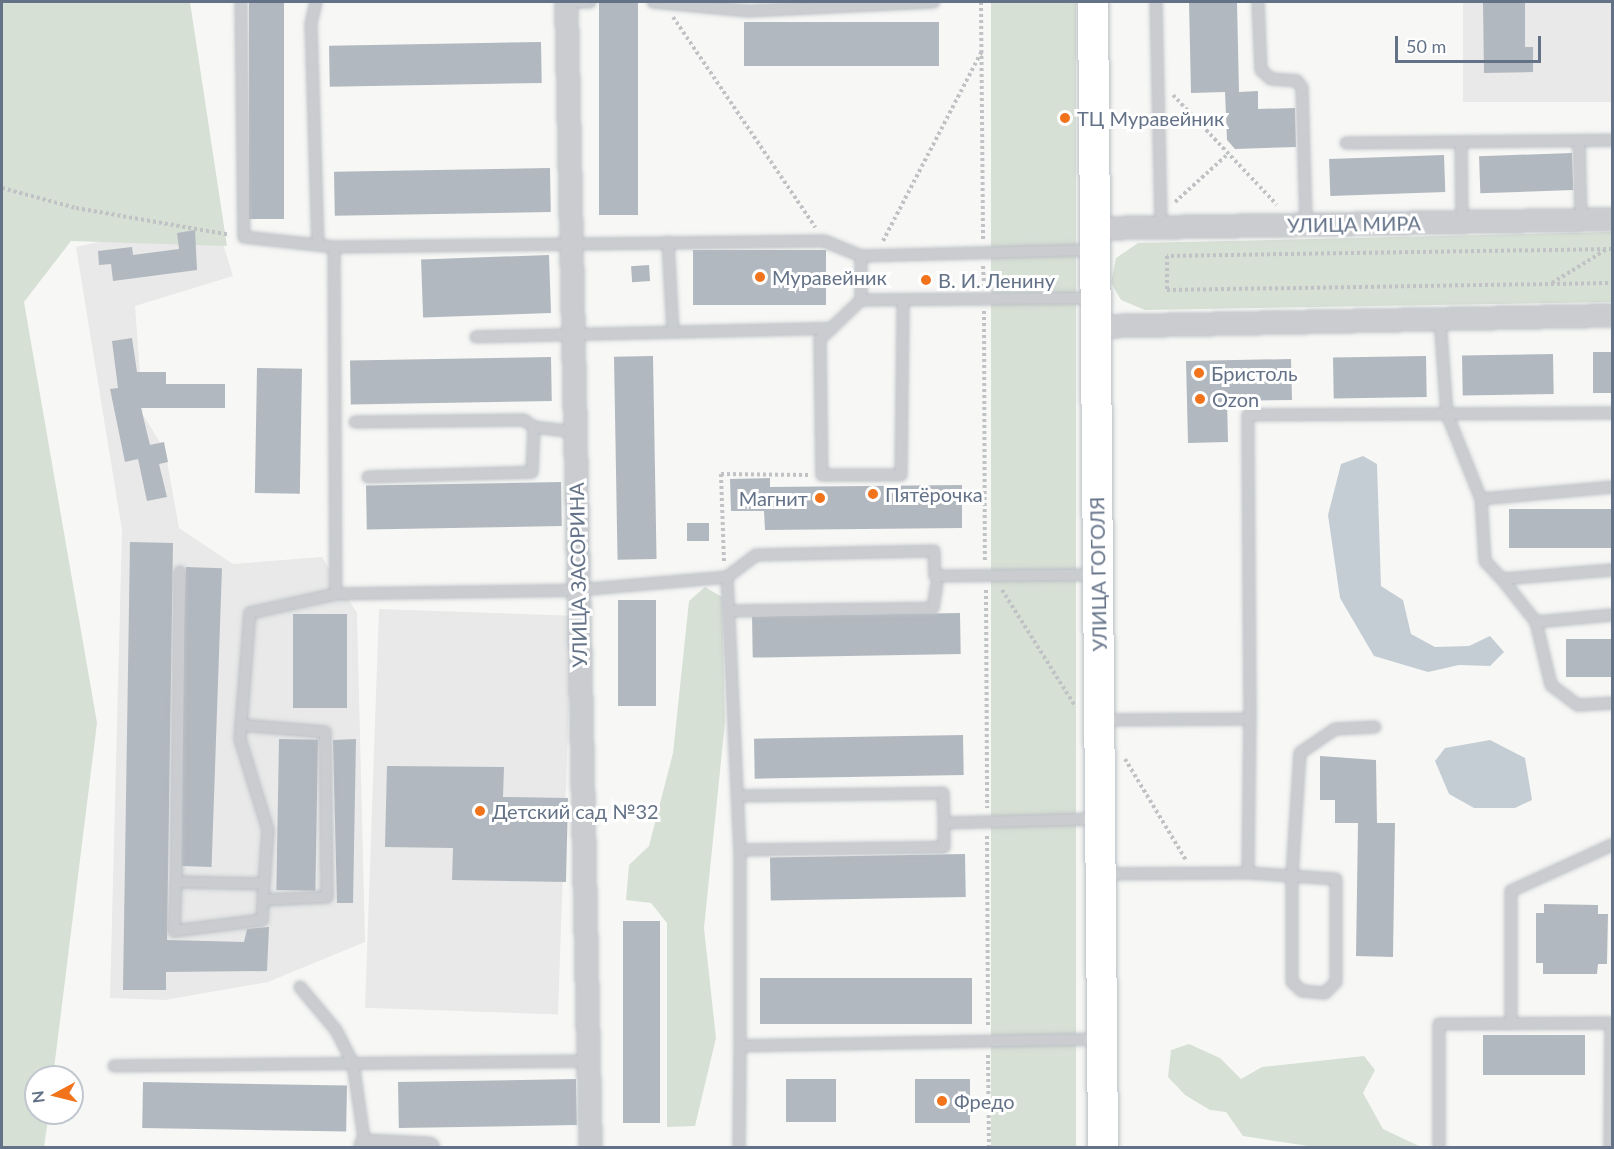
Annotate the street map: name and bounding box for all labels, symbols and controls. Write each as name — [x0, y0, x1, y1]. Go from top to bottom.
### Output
scale bar — [1398, 24, 1544, 62]
text: 50 m — [1406, 35, 1446, 57]
place label: ТЦ Муравейник — [1077, 106, 1224, 130]
marker: ТЦ Муравейник — [1058, 111, 1072, 125]
street label: УЛИЦА МИРА — [1287, 211, 1421, 237]
place label: Муравейник — [772, 265, 887, 289]
place label: В. И. Ленину — [938, 268, 1055, 292]
marker: Муравейник — [753, 270, 767, 284]
marker: В. И. Ленину — [919, 273, 933, 287]
place label: Бристоль — [1211, 361, 1297, 385]
marker: Бристоль — [1192, 366, 1206, 380]
place label: Ozon — [1212, 387, 1259, 411]
marker: Ozon — [1193, 392, 1207, 406]
street label: УЛИЦА ЗАСОРИНА — [564, 482, 592, 668]
place label: Пятёрочка — [885, 482, 983, 506]
place label: Магнит — [739, 486, 808, 510]
marker: Пятёрочка — [866, 487, 880, 501]
marker: Магнит — [813, 491, 827, 505]
street label: УЛИЦА ГОГОЛЯ — [1085, 496, 1111, 652]
place label: Детский сад №32 — [492, 799, 659, 823]
marker: Детский сад №32 — [473, 804, 487, 818]
north arrow — [24, 1065, 84, 1125]
place label: Фредо — [954, 1089, 1015, 1113]
text: N — [27, 1090, 48, 1104]
marker: Фредо — [935, 1094, 949, 1108]

